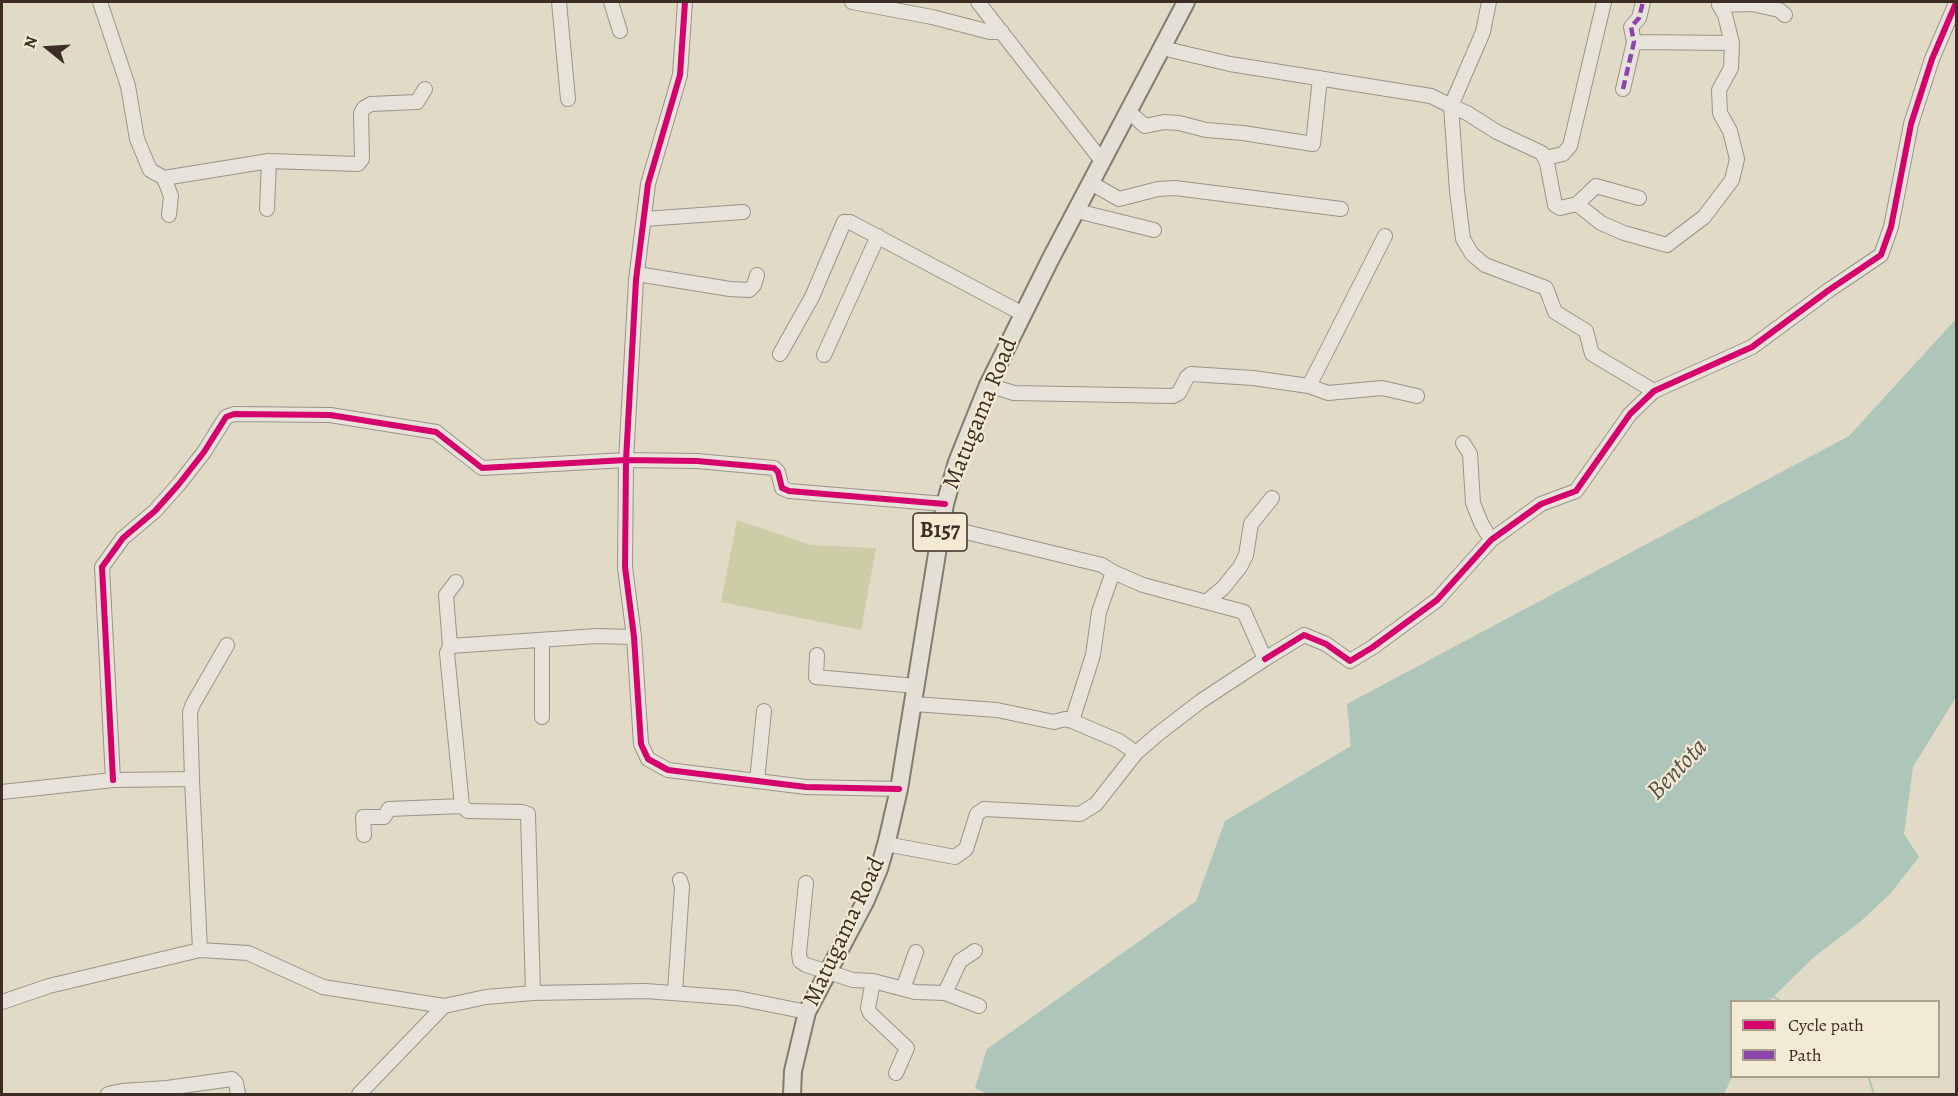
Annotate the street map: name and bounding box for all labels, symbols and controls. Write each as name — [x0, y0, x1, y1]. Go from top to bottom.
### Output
north arrow — [18, 18, 78, 78]
text: N — [19, 33, 43, 51]
street label: Matugama Road — [938, 334, 1024, 494]
road number: B157 — [913, 513, 967, 551]
water label: Bentota — [1641, 733, 1715, 807]
street label: Matugama Road — [798, 853, 892, 1011]
legend — [1730, 1000, 1940, 1078]
text: Cycle path — [1788, 1013, 1864, 1037]
text: Path — [1788, 1043, 1822, 1067]

